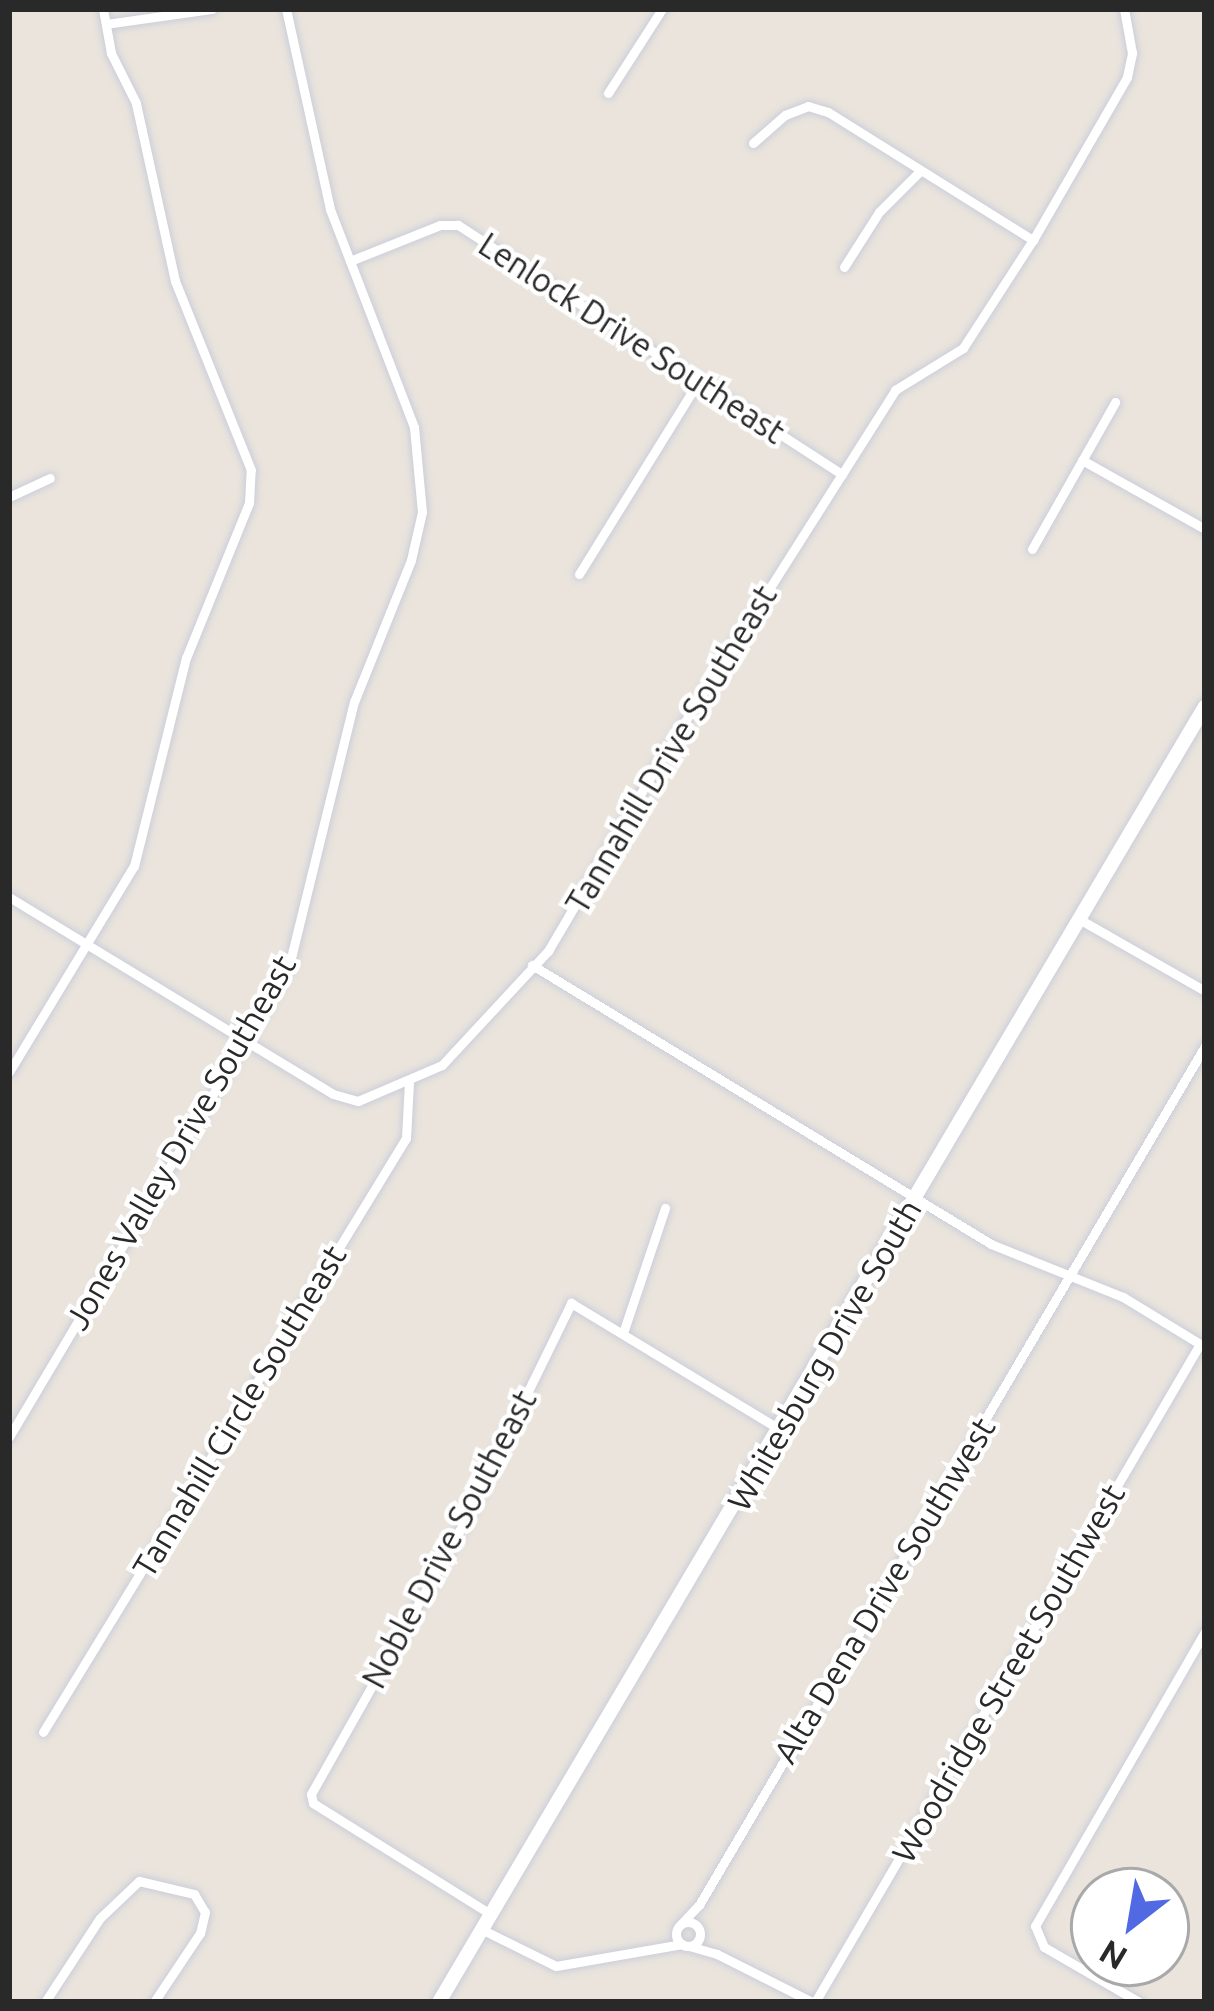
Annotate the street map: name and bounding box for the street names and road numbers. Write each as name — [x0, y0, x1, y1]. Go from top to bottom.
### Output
street label: Lenlock Drive Southeast — [472, 224, 792, 452]
street label: Tannahill Drive Southeast — [557, 578, 785, 920]
street label: Jones Valley Drive Southeast — [56, 948, 304, 1336]
street label: Whitesburg Drive South — [719, 1192, 929, 1518]
street label: Tannahill Circle Southeast — [124, 1238, 354, 1584]
street label: Noble Drive Southeast — [354, 1383, 544, 1695]
street label: Alta Dena Drive Southwest — [765, 1410, 1003, 1770]
street label: Woodridge Street Southwest — [883, 1477, 1133, 1869]

